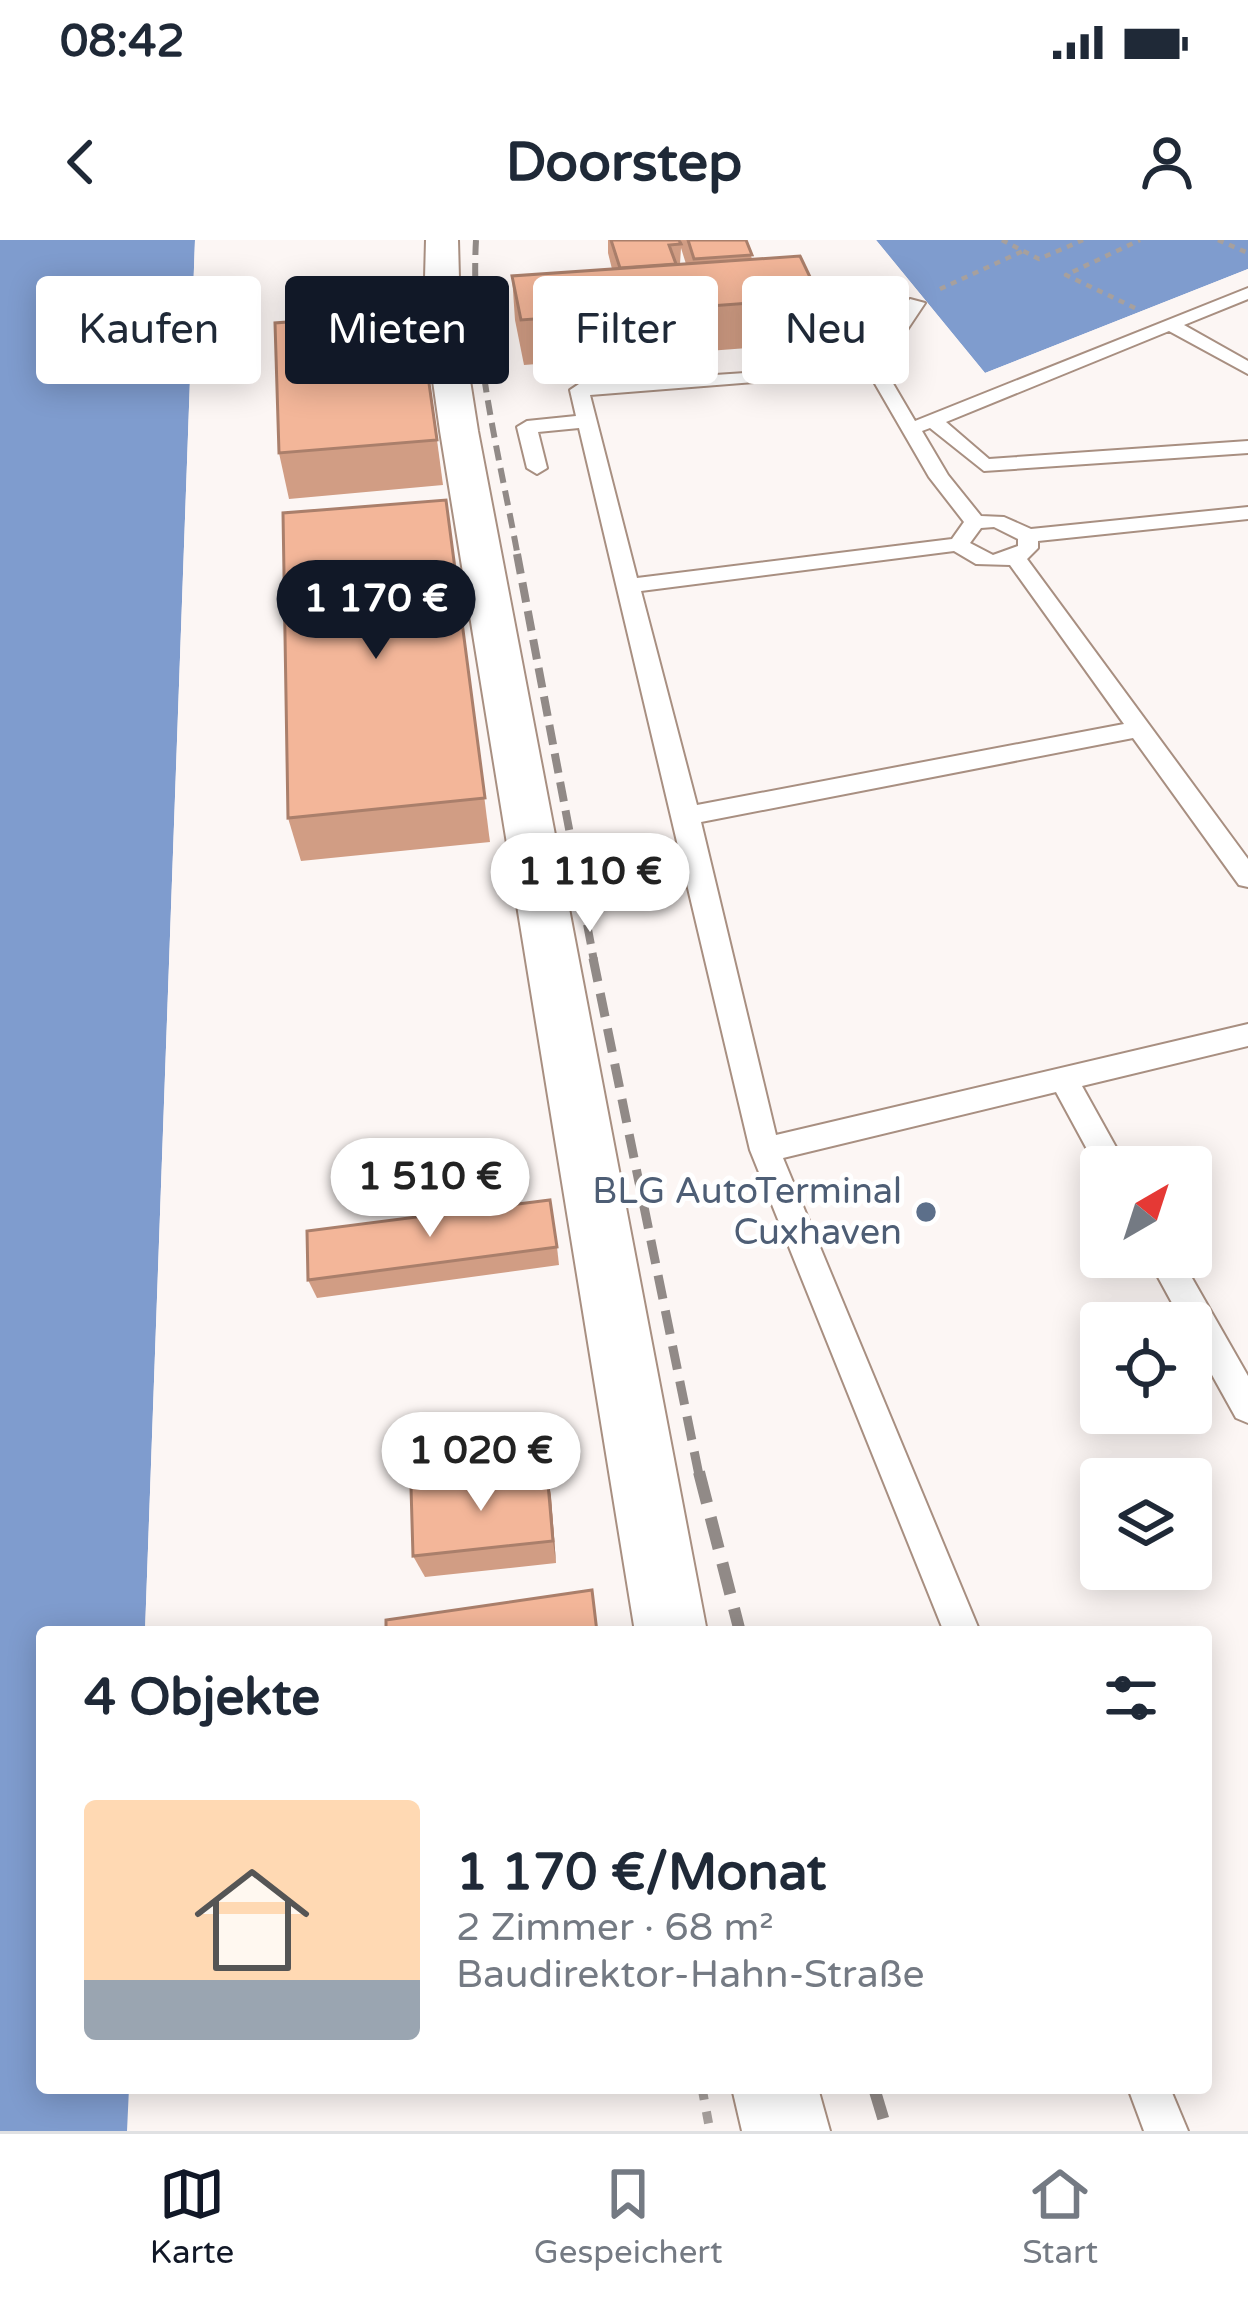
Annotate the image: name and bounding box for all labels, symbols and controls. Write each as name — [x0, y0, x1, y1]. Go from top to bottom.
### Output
text: 08:42 — [60, 15, 185, 69]
icon: back — [48, 129, 114, 195]
icon: person — [1134, 129, 1200, 195]
text: Doorstep — [506, 130, 742, 195]
chip: Kaufen — [36, 276, 261, 384]
chip: Mieten — [285, 276, 509, 384]
chip: Filter — [533, 276, 718, 384]
chip: Neu — [742, 276, 909, 384]
pin: 1 170 € — [265, 560, 487, 662]
text: 1 170 € — [304, 575, 448, 622]
pin: 1 110 € — [479, 833, 701, 935]
text: 1 110 € — [518, 848, 662, 895]
pin: 1 510 € — [319, 1138, 541, 1240]
north arrow — [1080, 1146, 1212, 1278]
map controls — [1080, 1146, 1212, 1590]
text: 1 510 € — [358, 1153, 502, 1200]
place label: BLG AutoTerminal Cuxhaven — [592, 1170, 902, 1254]
marker: BLG AutoTerminal Cuxhaven — [913, 1199, 939, 1225]
button: locate — [1080, 1302, 1212, 1434]
pin: 1 020 € — [370, 1412, 592, 1514]
text: 1 020 € — [409, 1427, 553, 1474]
button: layers — [1080, 1458, 1212, 1590]
icon: filters — [1098, 1665, 1164, 1731]
text: 4 Objekte — [84, 1667, 320, 1729]
text: 1 170 €/Monat — [456, 1842, 826, 1904]
icon: home — [180, 1848, 324, 1992]
text: 2 Zimmer · 68 m² — [456, 1904, 774, 1951]
text: Baudirektor-Hahn-Straße — [456, 1951, 924, 1998]
tab: Karte — [150, 2161, 234, 2272]
tab: Gespeichert — [534, 2161, 723, 2272]
tab: Start — [1022, 2161, 1098, 2272]

